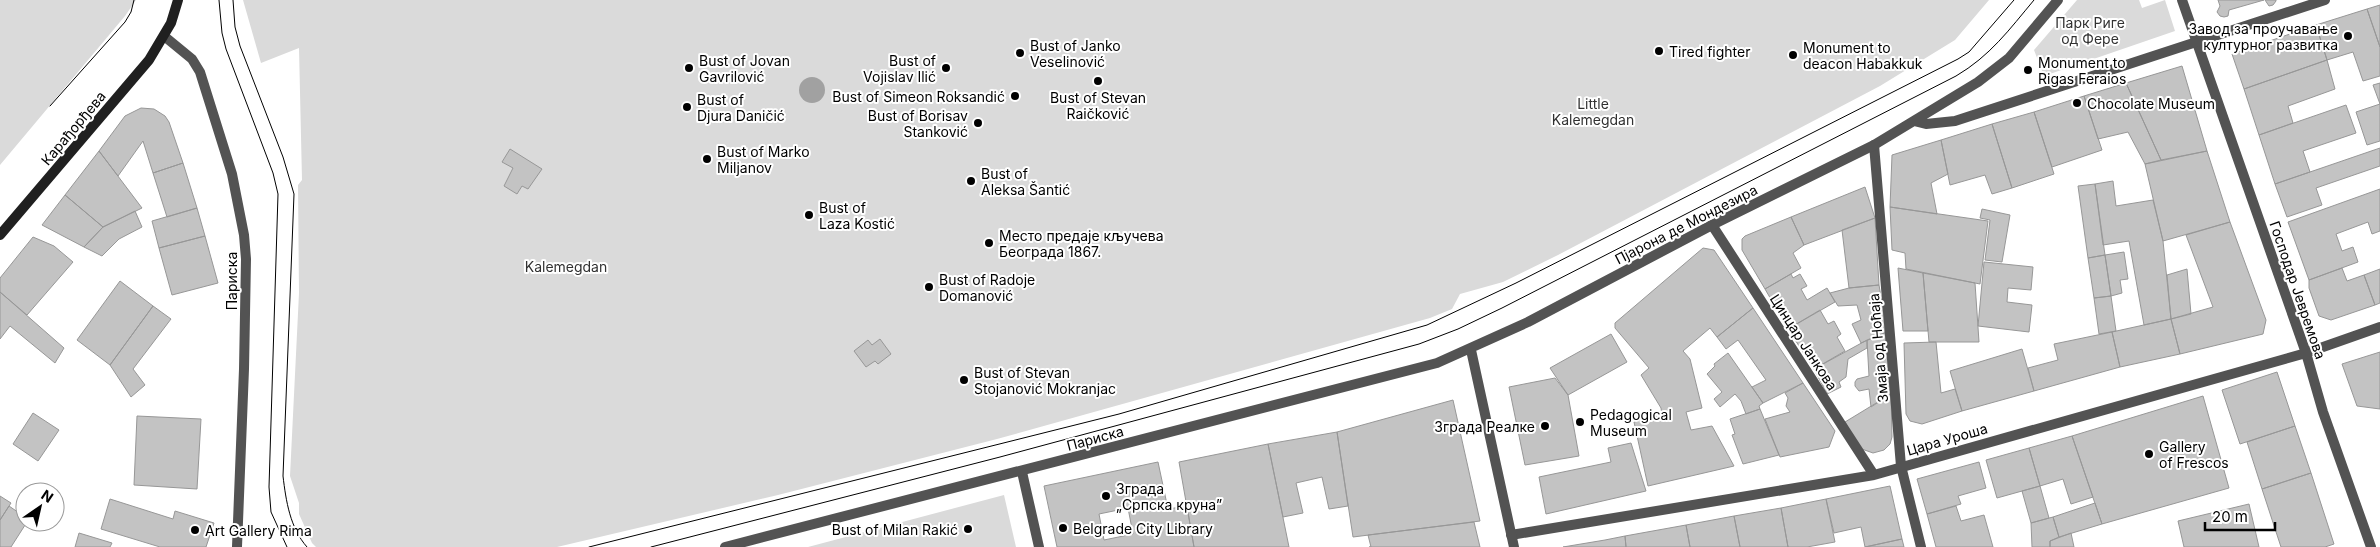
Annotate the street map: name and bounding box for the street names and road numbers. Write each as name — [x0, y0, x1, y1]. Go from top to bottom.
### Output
street label: Карађорђева — [37, 88, 109, 168]
street label: Пјарона де Мондезира — [1612, 181, 1760, 267]
street label: Господар Јевремова — [2266, 219, 2330, 361]
street label: Париска — [223, 252, 240, 310]
street label: Цинцар Јанкова — [1767, 291, 1841, 393]
street label: Змаја од Ноћаја — [1865, 293, 1891, 403]
street label: Цара Уроша — [1905, 419, 1989, 459]
street label: Париска — [1065, 422, 1125, 454]

